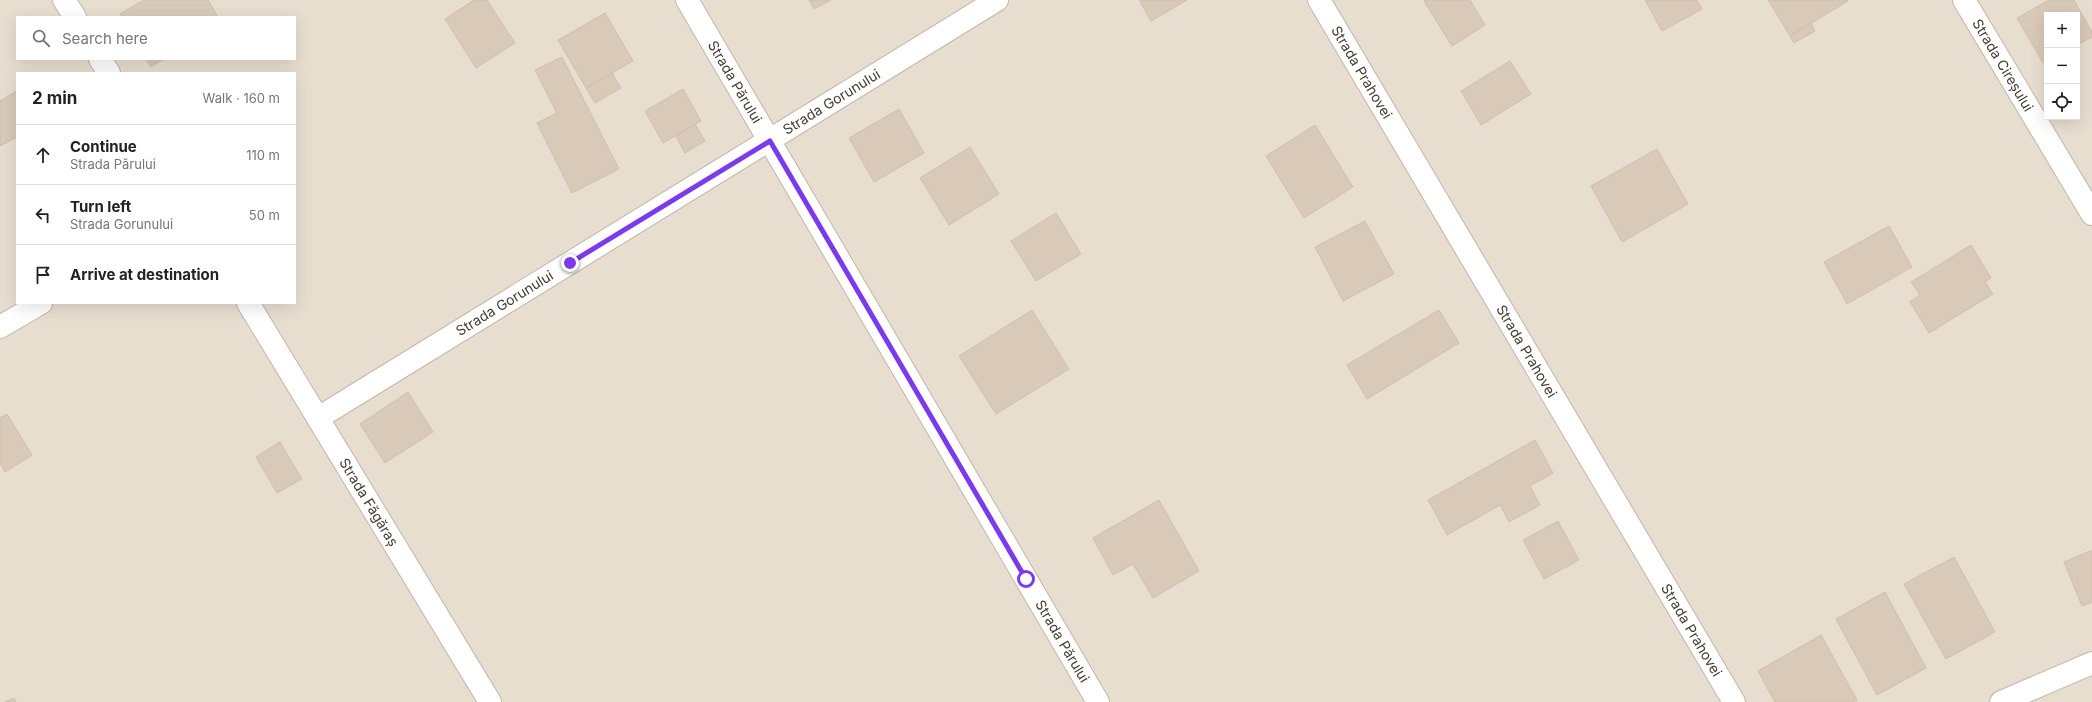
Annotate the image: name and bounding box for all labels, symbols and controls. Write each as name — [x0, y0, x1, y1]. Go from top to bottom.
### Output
map controls — [2044, 12, 2080, 120]
button: + — [2044, 12, 2080, 48]
search box — [16, 16, 296, 60]
street label: Strada Cireșului — [1969, 16, 2038, 114]
street label: Strada Prahovei — [1328, 23, 1396, 121]
icon: search — [30, 27, 52, 49]
text: Search here — [62, 29, 148, 48]
street label: Strada Părului — [705, 37, 766, 126]
button: − — [2044, 48, 2080, 84]
street label: Strada Gorunului — [779, 65, 883, 138]
button: locate — [2044, 84, 2080, 120]
text: 2 min — [32, 88, 77, 108]
text: Walk · 160 m — [203, 90, 280, 106]
text: Continue — [70, 137, 137, 156]
icon: ahead — [32, 144, 54, 166]
text: 110 m — [246, 147, 280, 163]
text: Strada Părului — [70, 156, 156, 172]
text: Turn left — [70, 197, 131, 216]
icon: left — [32, 204, 54, 226]
text: 50 m — [249, 207, 280, 223]
text: Strada Gorunului — [70, 216, 173, 232]
route end — [561, 254, 579, 272]
icon: arrive — [32, 264, 54, 286]
text: Arrive at destination — [70, 265, 219, 284]
street label: Strada Gorunului — [452, 266, 556, 339]
street label: Strada Prahovei — [1493, 302, 1561, 400]
street label: Strada Făgăraș — [336, 455, 402, 550]
route start — [1017, 570, 1035, 588]
street label: Strada Prahovei — [1658, 580, 1726, 679]
street label: Strada Părului — [1032, 597, 1094, 685]

